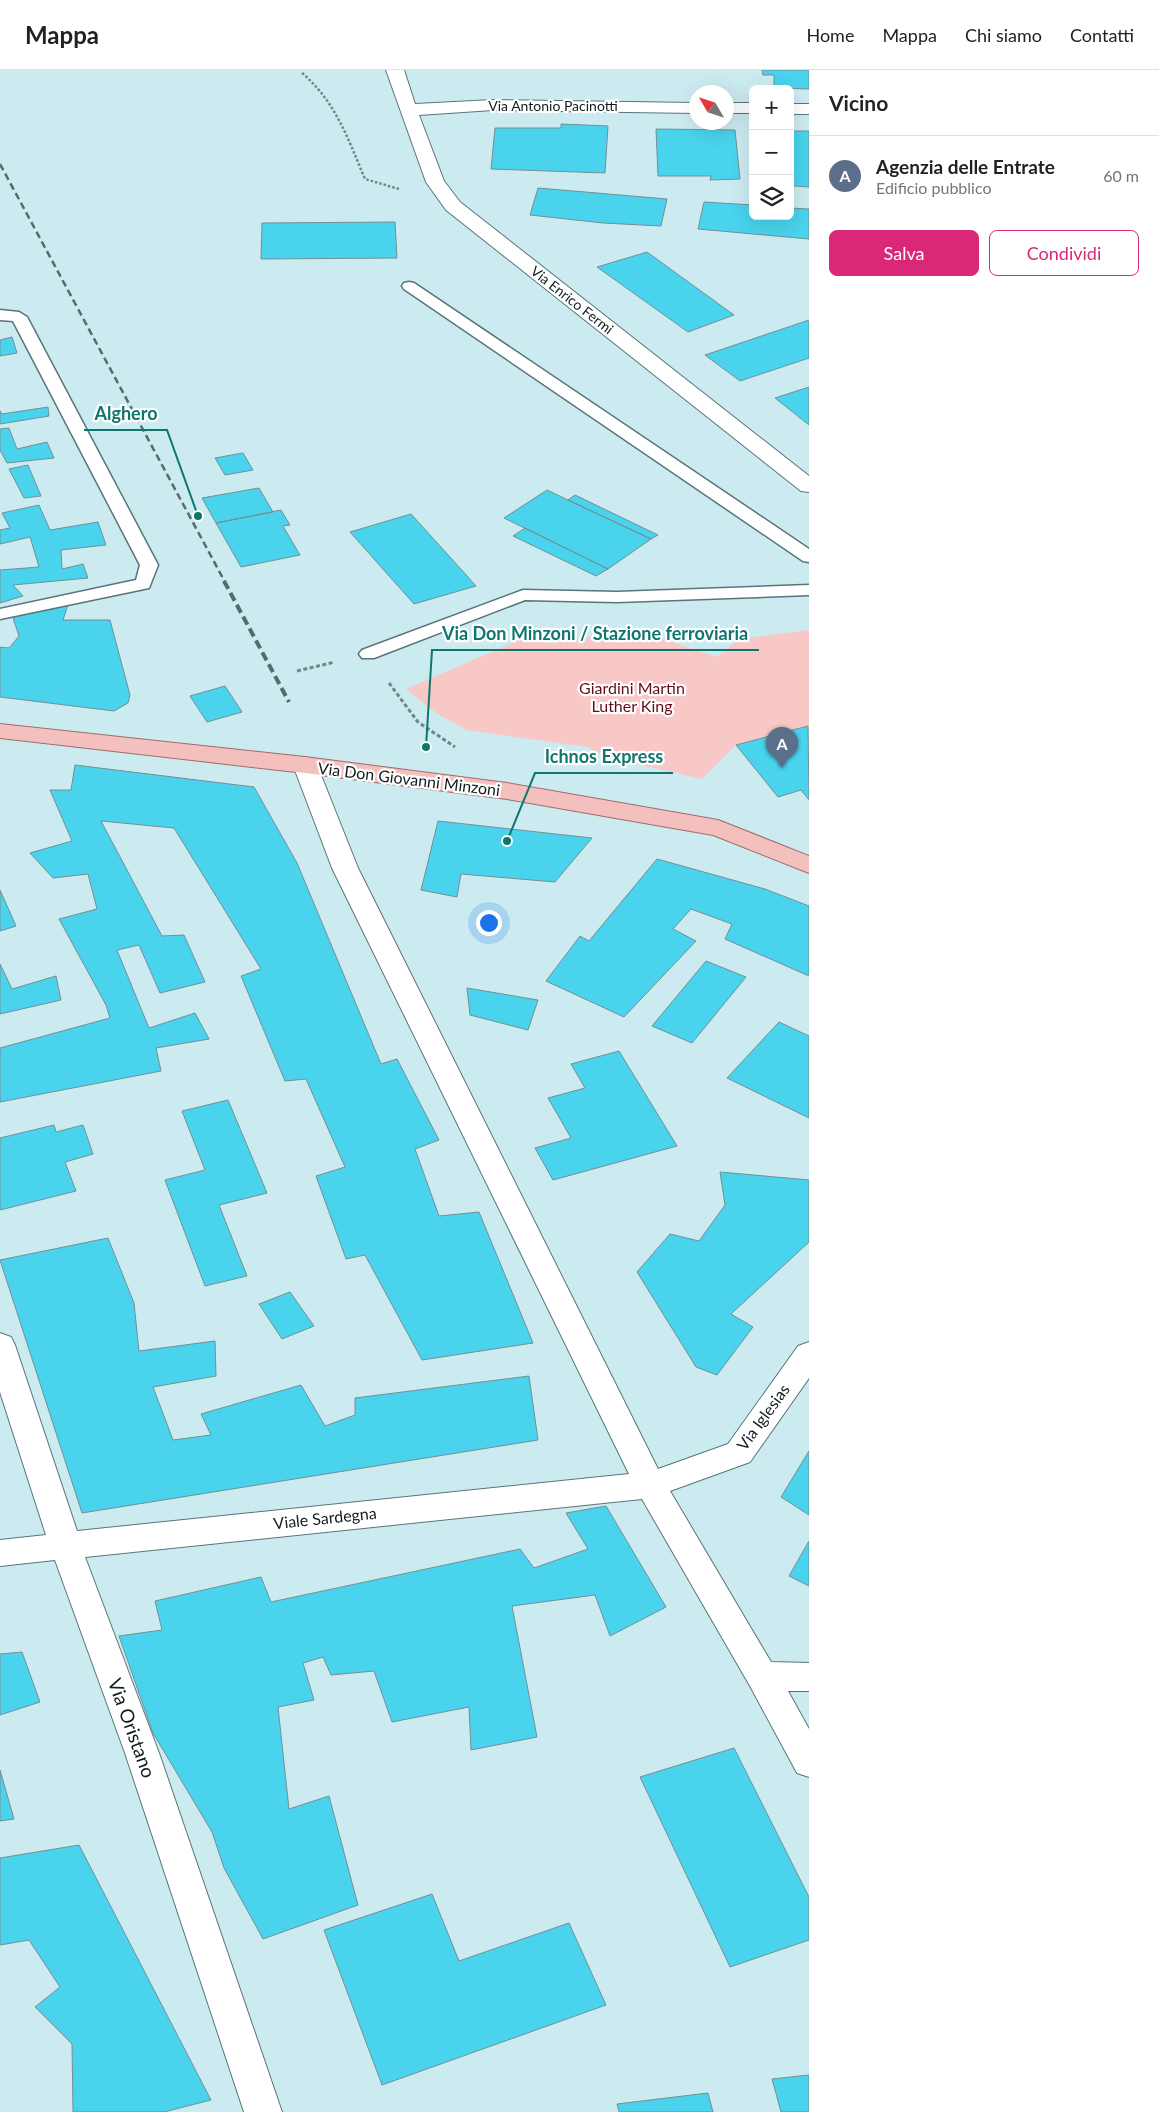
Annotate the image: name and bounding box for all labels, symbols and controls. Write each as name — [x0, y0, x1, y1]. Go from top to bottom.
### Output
text: Mappa — [25, 20, 99, 49]
text: Home — [806, 24, 854, 46]
text: Mappa — [882, 24, 937, 46]
text: Chi siamo — [965, 24, 1042, 46]
text: Contatti — [1070, 24, 1134, 46]
north arrow — [689, 85, 734, 130]
map controls — [749, 85, 794, 220]
button: + — [749, 85, 794, 130]
text: Vicino — [829, 90, 888, 115]
street label: Via Antonio Pacinotti — [488, 97, 618, 114]
button: − — [749, 130, 794, 175]
text: Agenzia delle Entrate — [876, 155, 1055, 178]
text: A — [839, 166, 851, 185]
text: 60 m — [1103, 166, 1139, 185]
button: layers — [749, 175, 794, 220]
text: Edificio pubblico — [876, 178, 992, 197]
button: Salva — [829, 230, 979, 276]
button: Condividi — [989, 230, 1139, 276]
street label: Via Enrico Fermi — [528, 262, 617, 337]
callout: Alghero — [84, 397, 167, 430]
text: Alghero — [93, 402, 158, 424]
callout: Via Don Minzoni / Stazione ferroviaria — [432, 617, 759, 650]
text: Via Don Minzoni / Stazione ferroviaria — [441, 622, 748, 644]
park label: Giardini Martin Luther King — [579, 678, 685, 715]
pin: A — [766, 727, 798, 768]
callout: Ichnos Express — [535, 740, 673, 773]
text: Ichnos Express — [545, 745, 663, 767]
street label: Via Don Giovanni Minzoni — [317, 758, 501, 799]
your location — [476, 910, 502, 936]
street label: Via Iglesias — [732, 1380, 793, 1453]
street label: Viale Sardegna — [272, 1503, 377, 1532]
street label: Via Oristano — [104, 1675, 161, 1781]

